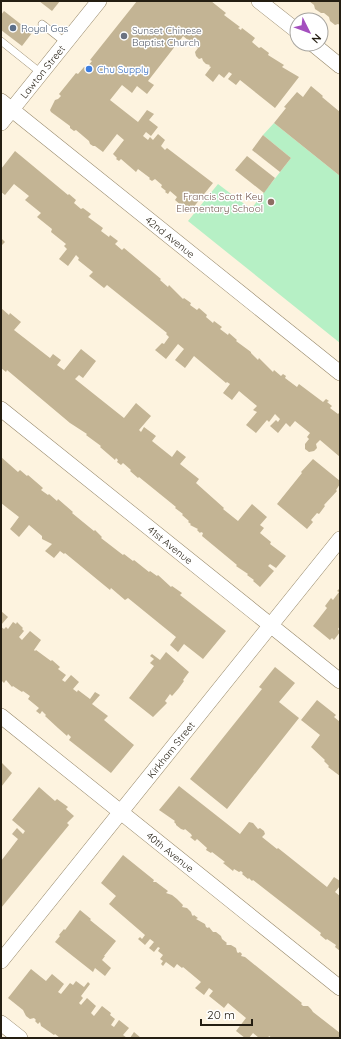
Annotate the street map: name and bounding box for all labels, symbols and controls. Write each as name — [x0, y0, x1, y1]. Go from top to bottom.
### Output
north arrow — [289, 12, 329, 52]
place label: Royal Gas — [21, 22, 69, 35]
marker: Royal Gas — [8, 23, 18, 33]
place label: Sunset Chinese Baptist Church — [132, 24, 202, 49]
marker: Sunset Chinese Baptist Church — [119, 31, 129, 41]
text: N — [309, 31, 324, 46]
street label: Lawton Street — [17, 42, 68, 101]
place label: Chu Supply — [97, 63, 149, 76]
marker: Chu Supply — [84, 64, 94, 74]
place label: Francis Scott Key Elementary School — [176, 190, 263, 215]
marker: Francis Scott Key Elementary School — [266, 197, 276, 207]
street label: 42nd Avenue — [143, 213, 198, 261]
street label: 41st Avenue — [145, 523, 196, 567]
street label: Kirkham Street — [144, 718, 198, 781]
street label: 40th Avenue — [144, 829, 197, 875]
scale bar — [201, 1001, 252, 1027]
text: 20 m — [207, 1007, 235, 1022]

